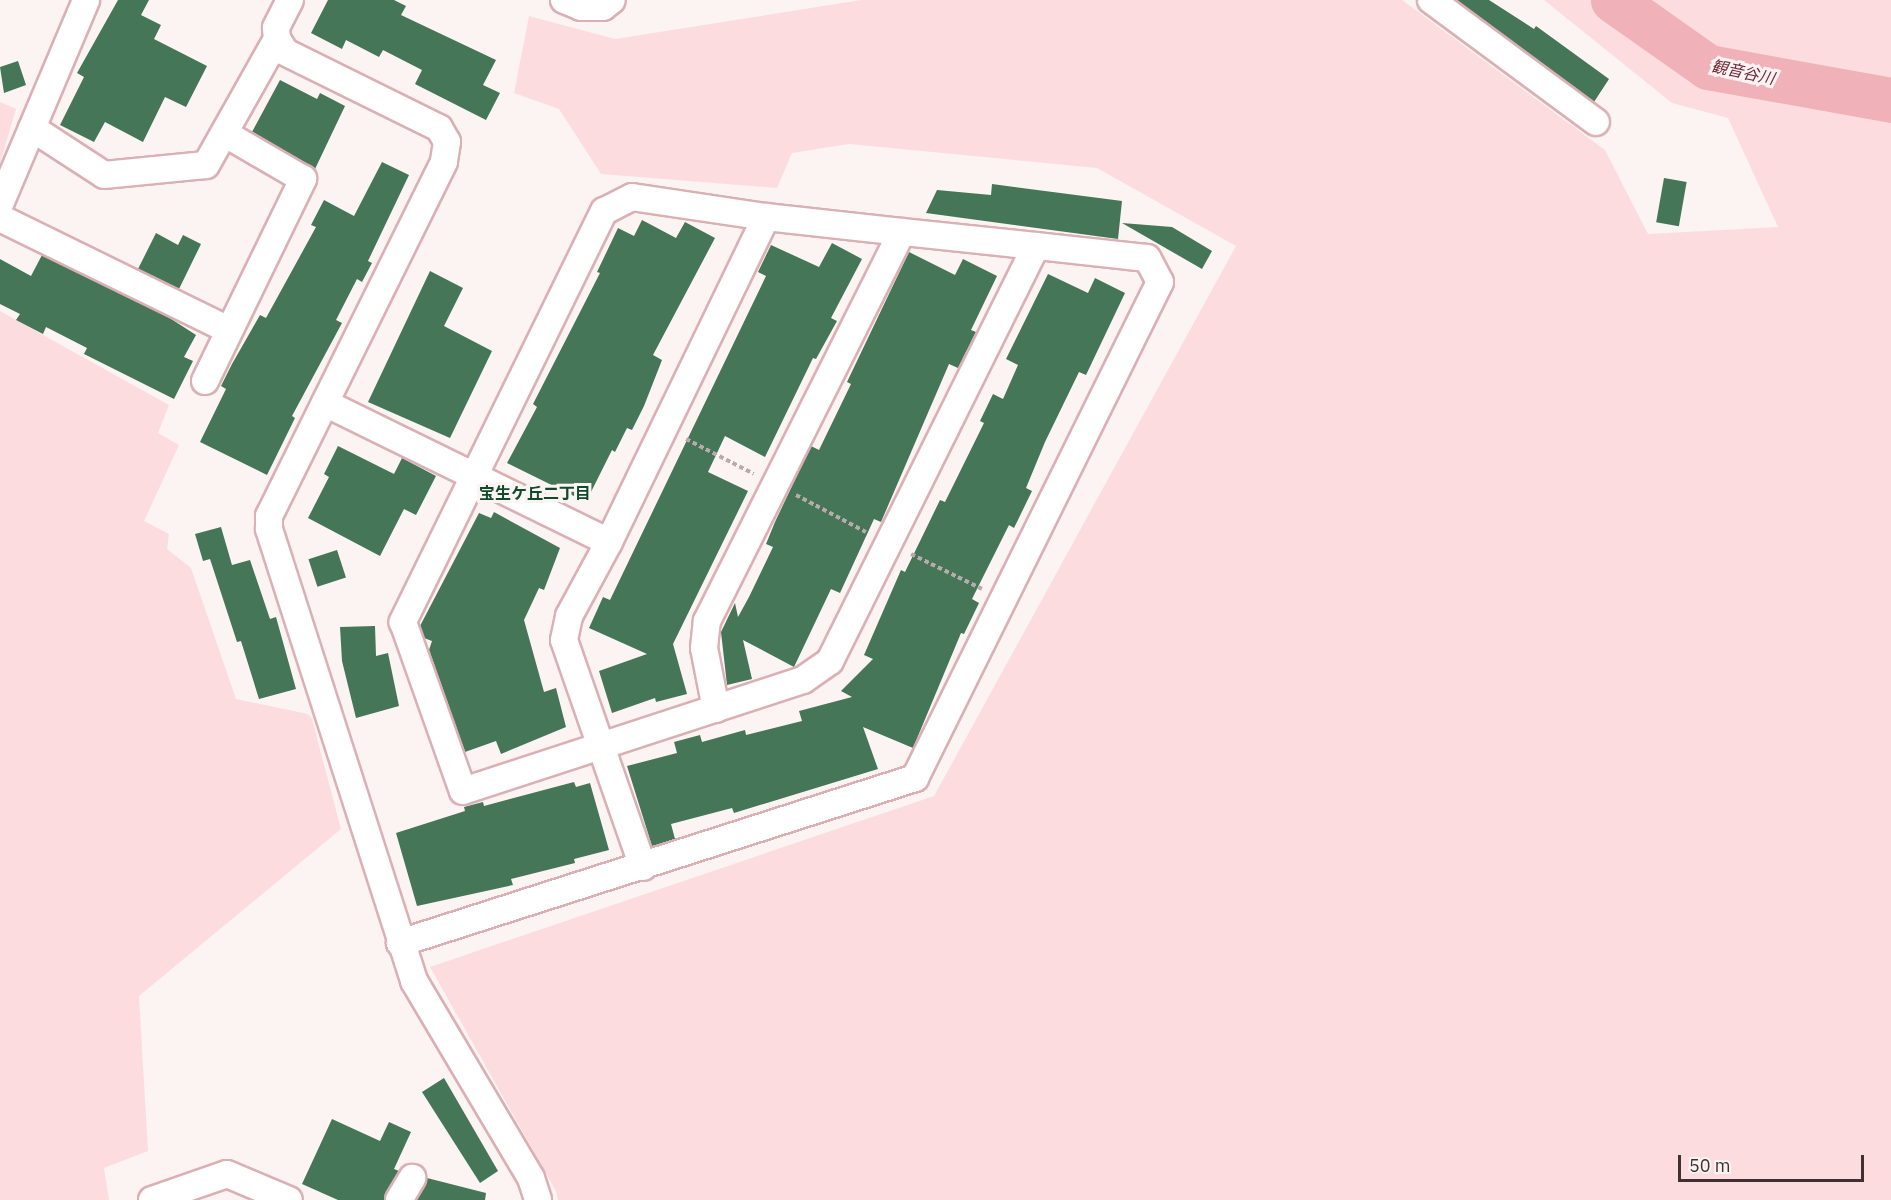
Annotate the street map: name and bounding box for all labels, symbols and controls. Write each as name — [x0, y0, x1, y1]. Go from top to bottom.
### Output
water label: 観音谷川 — [1710, 56, 1776, 88]
district label: 宝生ケ丘二丁目 — [479, 483, 591, 503]
scale bar — [1681, 1143, 1867, 1181]
text: 50 m — [1689, 1154, 1731, 1177]

